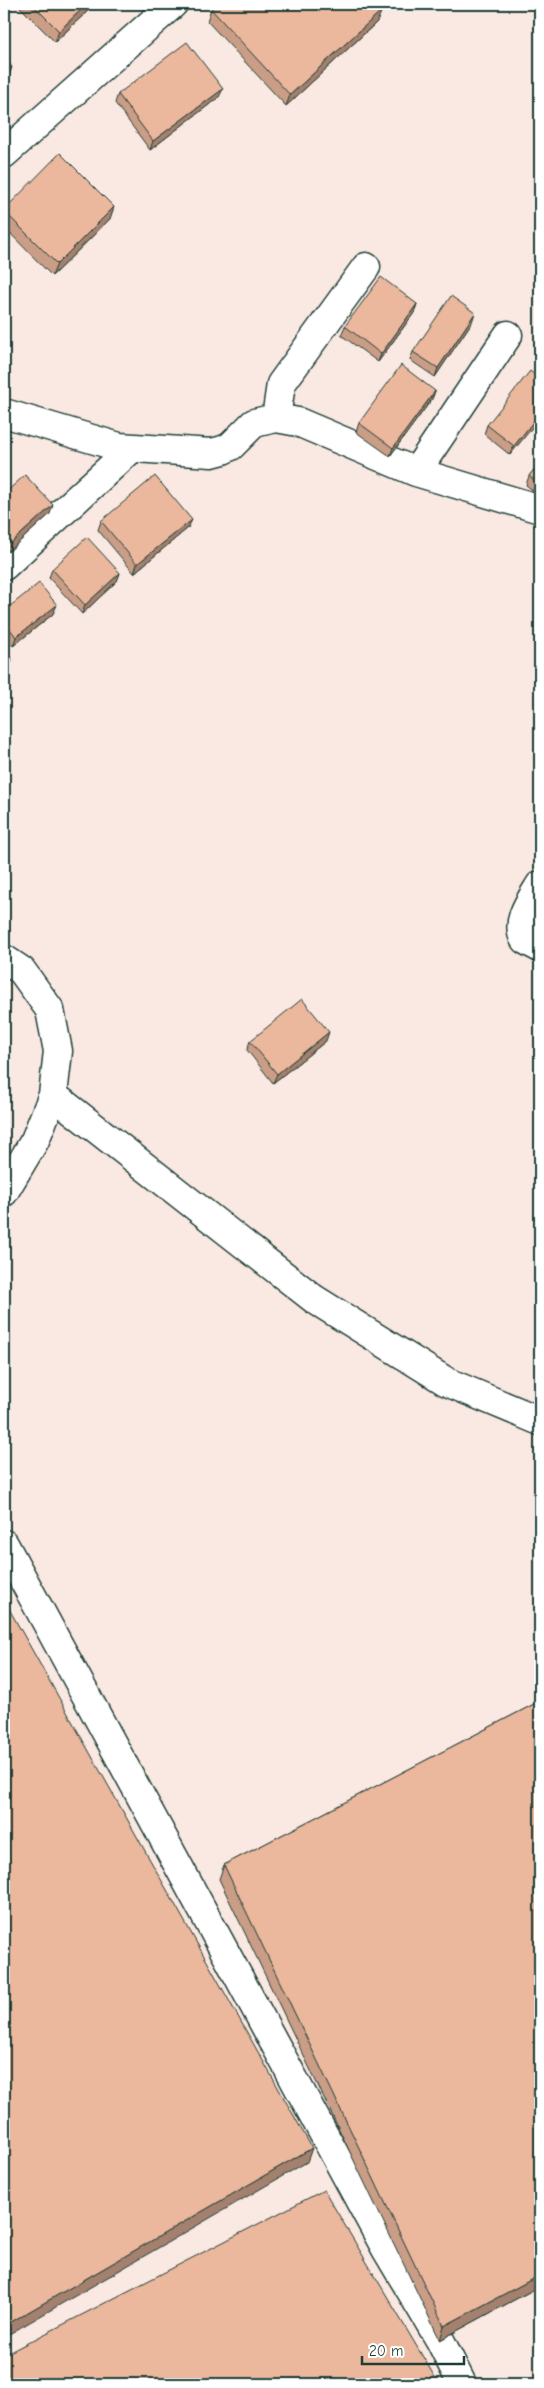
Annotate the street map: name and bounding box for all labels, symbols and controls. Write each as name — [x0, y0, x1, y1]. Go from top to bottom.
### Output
scale bar — [362, 2333, 464, 2365]
text: 20 m — [369, 2342, 403, 2360]

